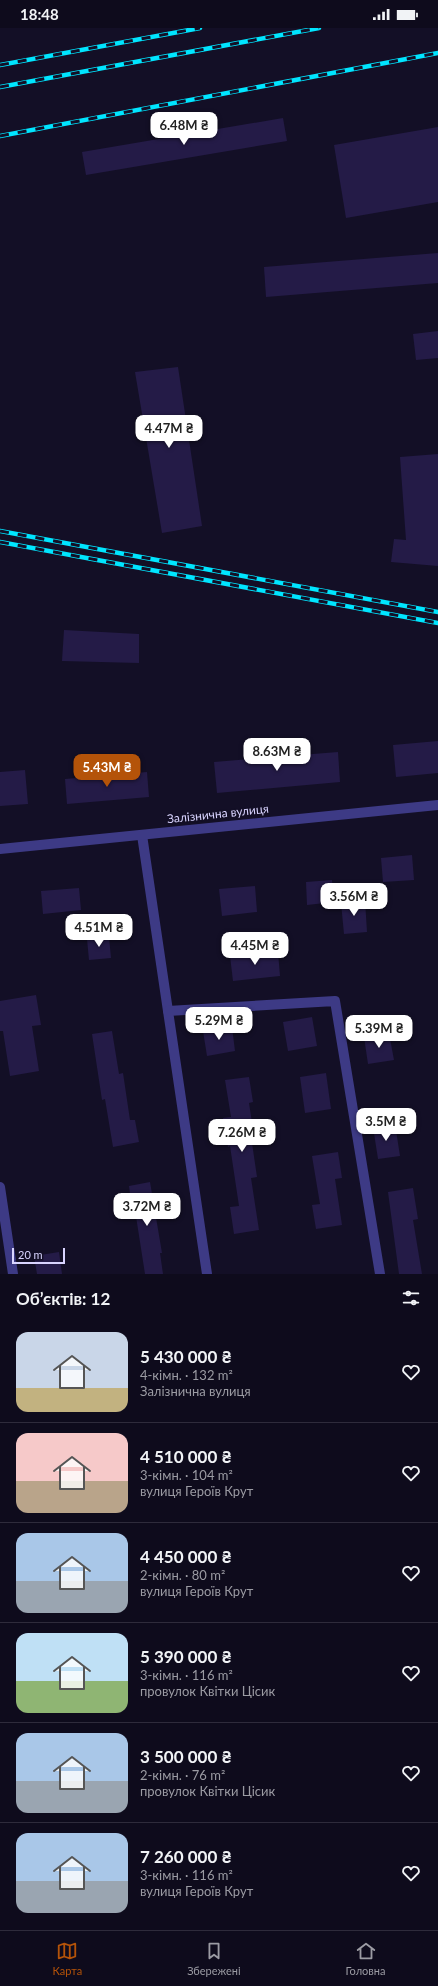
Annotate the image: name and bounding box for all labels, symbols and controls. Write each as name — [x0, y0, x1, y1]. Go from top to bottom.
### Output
text: 18:48 — [20, 5, 59, 23]
pin: 6.48M ₴ — [147, 112, 221, 146]
text: 6.48M ₴ — [159, 117, 209, 133]
pin: 4.47M ₴ — [132, 415, 206, 449]
text: 4.47M ₴ — [144, 420, 194, 436]
pin: 8.63M ₴ — [240, 738, 314, 772]
text: 8.63M ₴ — [252, 743, 302, 759]
pin: 5.43M ₴ — [70, 754, 144, 788]
text: 5.43M ₴ — [82, 759, 132, 775]
street label: Залізнична вулиця — [166, 801, 270, 826]
pin: 3.56M ₴ — [317, 883, 391, 917]
text: 3.56M ₴ — [329, 888, 379, 904]
pin: 4.51M ₴ — [62, 914, 136, 948]
text: 4.51M ₴ — [74, 919, 124, 935]
pin: 4.45M ₴ — [218, 932, 292, 966]
text: 4.45M ₴ — [230, 937, 280, 953]
pin: 5.29M ₴ — [182, 1007, 256, 1041]
text: 5.29M ₴ — [194, 1012, 244, 1028]
pin: 5.39M ₴ — [342, 1015, 416, 1049]
text: 5.39M ₴ — [354, 1020, 404, 1036]
pin: 3.5M ₴ — [353, 1108, 419, 1142]
text: 3.5M ₴ — [365, 1113, 407, 1129]
pin: 7.26M ₴ — [205, 1119, 279, 1153]
text: 7.26M ₴ — [217, 1124, 267, 1140]
pin: 3.72M ₴ — [110, 1193, 184, 1227]
text: 3.72M ₴ — [122, 1198, 172, 1214]
scale bar — [12, 1246, 65, 1265]
text: 20 m — [18, 1248, 43, 1261]
icon: filters — [400, 1287, 422, 1309]
text: Об’єктів: 12 — [16, 1288, 110, 1309]
text: 5 430 000 ₴ — [140, 1346, 232, 1367]
icon: home — [48, 1348, 96, 1396]
icon: heart — [400, 1361, 422, 1383]
text: 4-кімн. · 132 m² — [140, 1367, 233, 1383]
text: Залізнична вулиця — [140, 1383, 251, 1399]
text: 4 510 000 ₴ — [140, 1446, 232, 1467]
icon: home — [48, 1449, 96, 1497]
icon: heart — [400, 1462, 422, 1484]
text: 3-кімн. · 104 m² — [140, 1467, 233, 1483]
text: вулиця Героїв Крут — [140, 1483, 253, 1499]
text: 4 450 000 ₴ — [140, 1546, 232, 1567]
icon: home — [48, 1549, 96, 1597]
icon: heart — [400, 1562, 422, 1584]
text: 2-кімн. · 80 m² — [140, 1567, 225, 1583]
text: вулиця Героїв Крут — [140, 1583, 253, 1599]
text: 5 390 000 ₴ — [140, 1646, 232, 1667]
icon: home — [48, 1649, 96, 1697]
icon: heart — [400, 1662, 422, 1684]
text: 3-кімн. · 116 m² — [140, 1667, 233, 1683]
text: провулок Квітки Цісик — [140, 1683, 275, 1699]
text: 3 500 000 ₴ — [140, 1746, 232, 1767]
icon: home — [48, 1749, 96, 1797]
icon: heart — [400, 1762, 422, 1784]
text: 2-кімн. · 76 m² — [140, 1767, 225, 1783]
text: провулок Квітки Цісик — [140, 1783, 275, 1799]
text: 7 260 000 ₴ — [140, 1846, 232, 1867]
icon: home — [48, 1849, 96, 1897]
icon: heart — [400, 1862, 422, 1884]
text: 3-кімн. · 116 m² — [140, 1867, 233, 1883]
text: вулиця Героїв Крут — [140, 1883, 253, 1899]
tab: Карта — [52, 1940, 82, 1977]
tab: Збережені — [187, 1940, 241, 1977]
tab: Головна — [346, 1940, 385, 1977]

